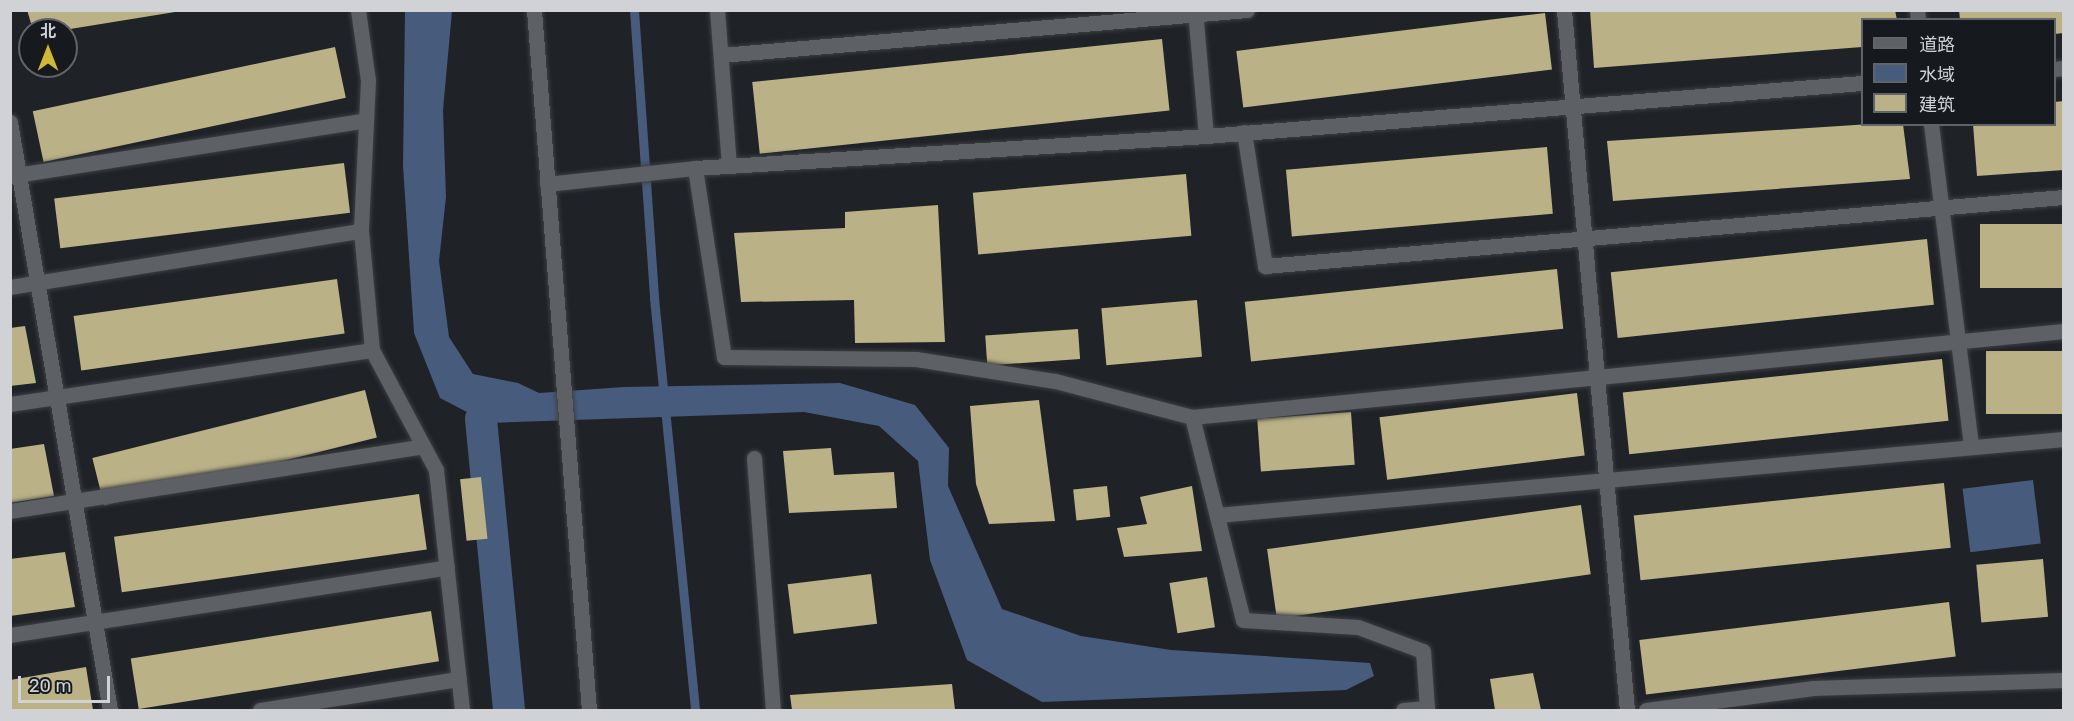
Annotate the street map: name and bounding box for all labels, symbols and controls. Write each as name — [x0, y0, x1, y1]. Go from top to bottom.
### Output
north arrow — [18, 18, 78, 78]
legend — [1861, 18, 2056, 126]
text: 北 — [40, 22, 56, 41]
text: 道路 — [1919, 34, 1955, 56]
text: 水域 — [1919, 64, 1955, 86]
text: 建筑 — [1919, 94, 1955, 116]
scale bar — [21, 664, 112, 702]
text: 20 m — [29, 675, 71, 697]

